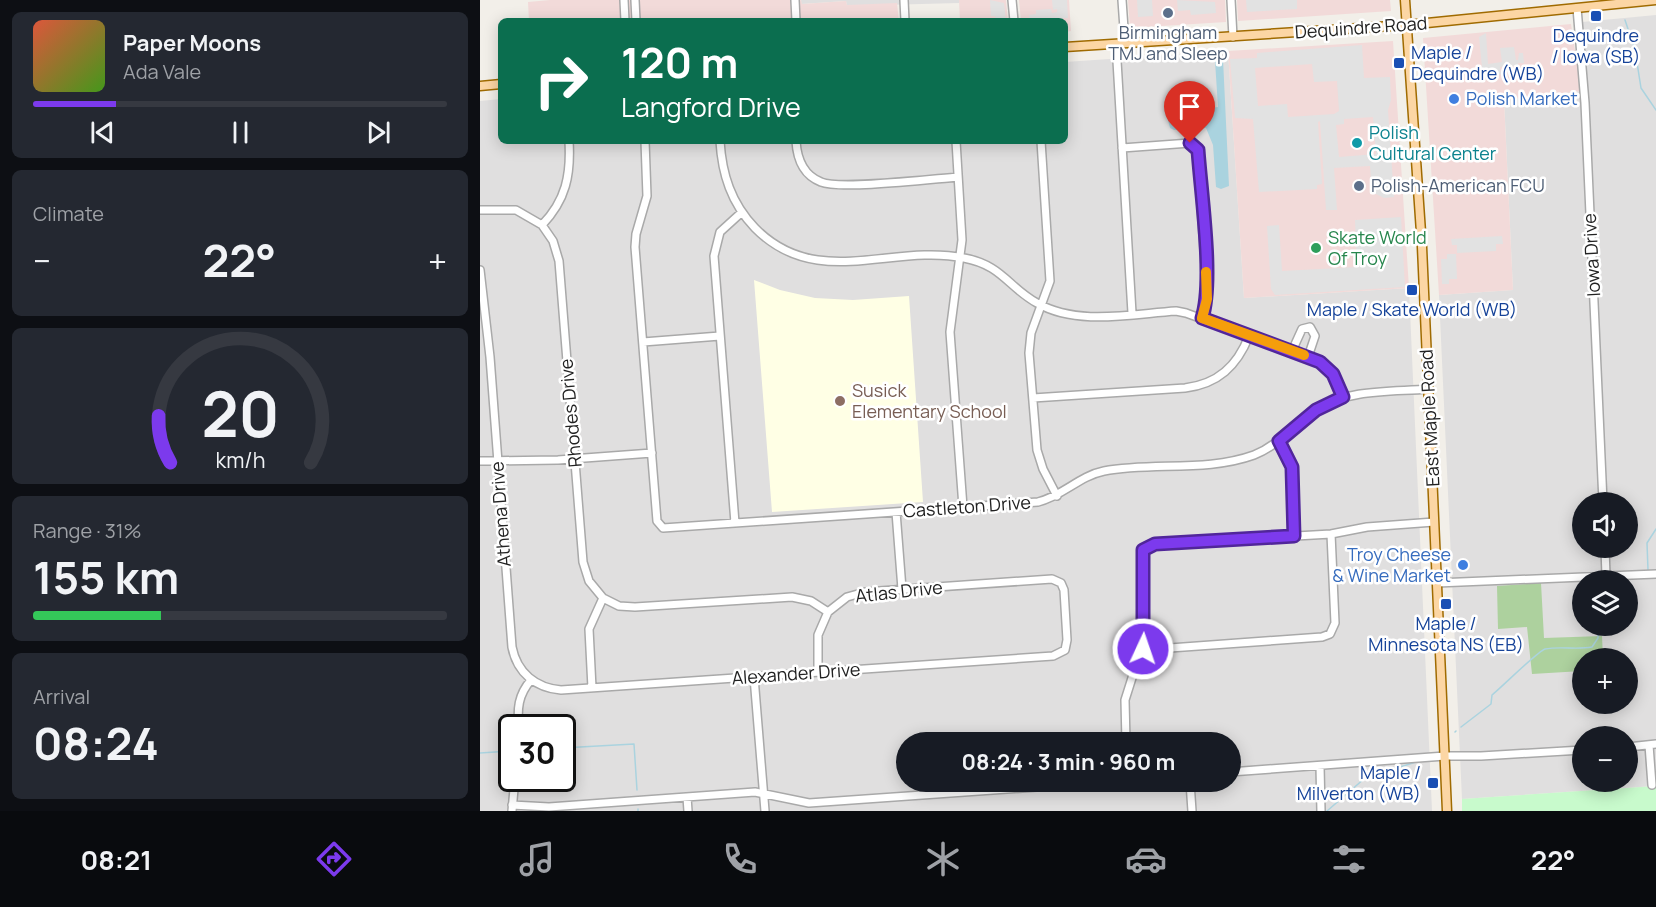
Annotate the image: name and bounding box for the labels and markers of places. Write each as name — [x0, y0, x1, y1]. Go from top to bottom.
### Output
marker: Birmingham TMJ and Sleep — [1161, 6, 1175, 20]
marker: Dequindre / Iowa (SB) — [1589, 9, 1603, 23]
place label: Birmingham TMJ and Sleep — [1108, 20, 1228, 65]
place label: Dequindre / Iowa (SB) — [1552, 23, 1640, 68]
place label: Maple / Dequindre (WB) — [1411, 40, 1544, 85]
marker: Maple / Dequindre (WB) — [1392, 56, 1406, 70]
pin — [1164, 81, 1215, 143]
place label: Polish Market — [1466, 86, 1578, 110]
marker: Polish Market — [1447, 92, 1461, 106]
place label: Polish Cultural Center — [1369, 120, 1497, 165]
marker: Polish Cultural Center — [1350, 136, 1364, 150]
place label: Polish-American FCU — [1371, 173, 1545, 197]
marker: Polish-American FCU — [1352, 179, 1366, 193]
place label: Skate World Of Troy — [1328, 225, 1427, 270]
marker: Skate World Of Troy — [1309, 241, 1323, 255]
marker: Maple / Skate World (WB) — [1405, 283, 1419, 297]
place label: Maple / Skate World (WB) — [1307, 297, 1517, 321]
place label: Susick Elementary School — [852, 378, 1007, 423]
marker: Susick Elementary School — [833, 394, 847, 408]
place label: Troy Cheese & Wine Market — [1332, 542, 1451, 587]
marker: Troy Cheese & Wine Market — [1456, 558, 1470, 572]
marker: Maple / Minnesota NS (EB) — [1439, 597, 1453, 611]
place label: Maple / Minnesota NS (EB) — [1368, 611, 1524, 656]
place label: Maple / Milverton (WB) — [1297, 760, 1421, 805]
marker: Maple / Milverton (WB) — [1426, 776, 1440, 790]

